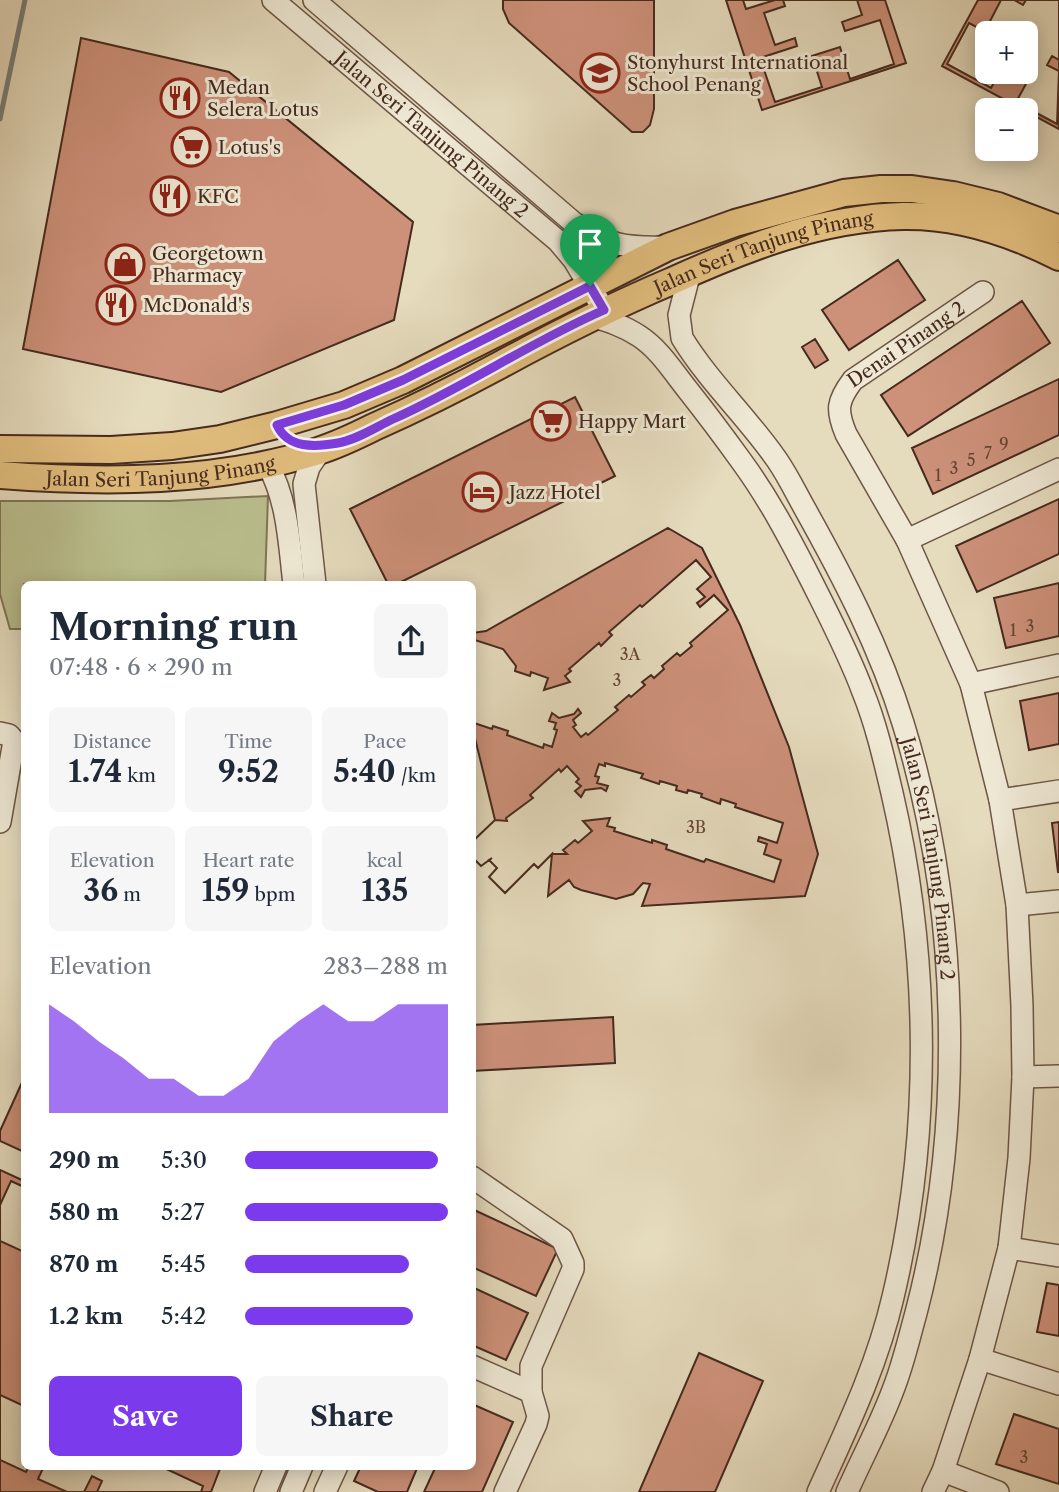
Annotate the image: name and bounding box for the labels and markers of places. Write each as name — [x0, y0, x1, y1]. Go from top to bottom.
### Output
place label: Stonyhurst International School Penang — [627, 51, 849, 96]
school or university icon: Stonyhurst International School Penang — [579, 52, 621, 94]
place label: Medan Selera Lotus — [207, 76, 319, 121]
restaurant icon: Medan Selera Lotus — [159, 77, 201, 119]
supermarket icon: Lotus's — [170, 126, 212, 168]
place label: Lotus's — [218, 136, 281, 159]
restaurant icon: KFC — [149, 175, 191, 217]
place label: KFC — [197, 185, 239, 208]
pin — [560, 214, 620, 286]
place label: Georgetown Pharmacy — [152, 242, 264, 287]
shop icon: Georgetown Pharmacy — [104, 243, 146, 285]
restaurant icon: McDonald's — [95, 284, 137, 326]
place label: McDonald's — [143, 294, 250, 317]
supermarket icon: Happy Mart — [530, 400, 572, 442]
place label: Happy Mart — [578, 410, 686, 433]
hotel icon: Jazz Hotel — [461, 471, 503, 513]
place label: Jazz Hotel — [506, 481, 601, 504]

